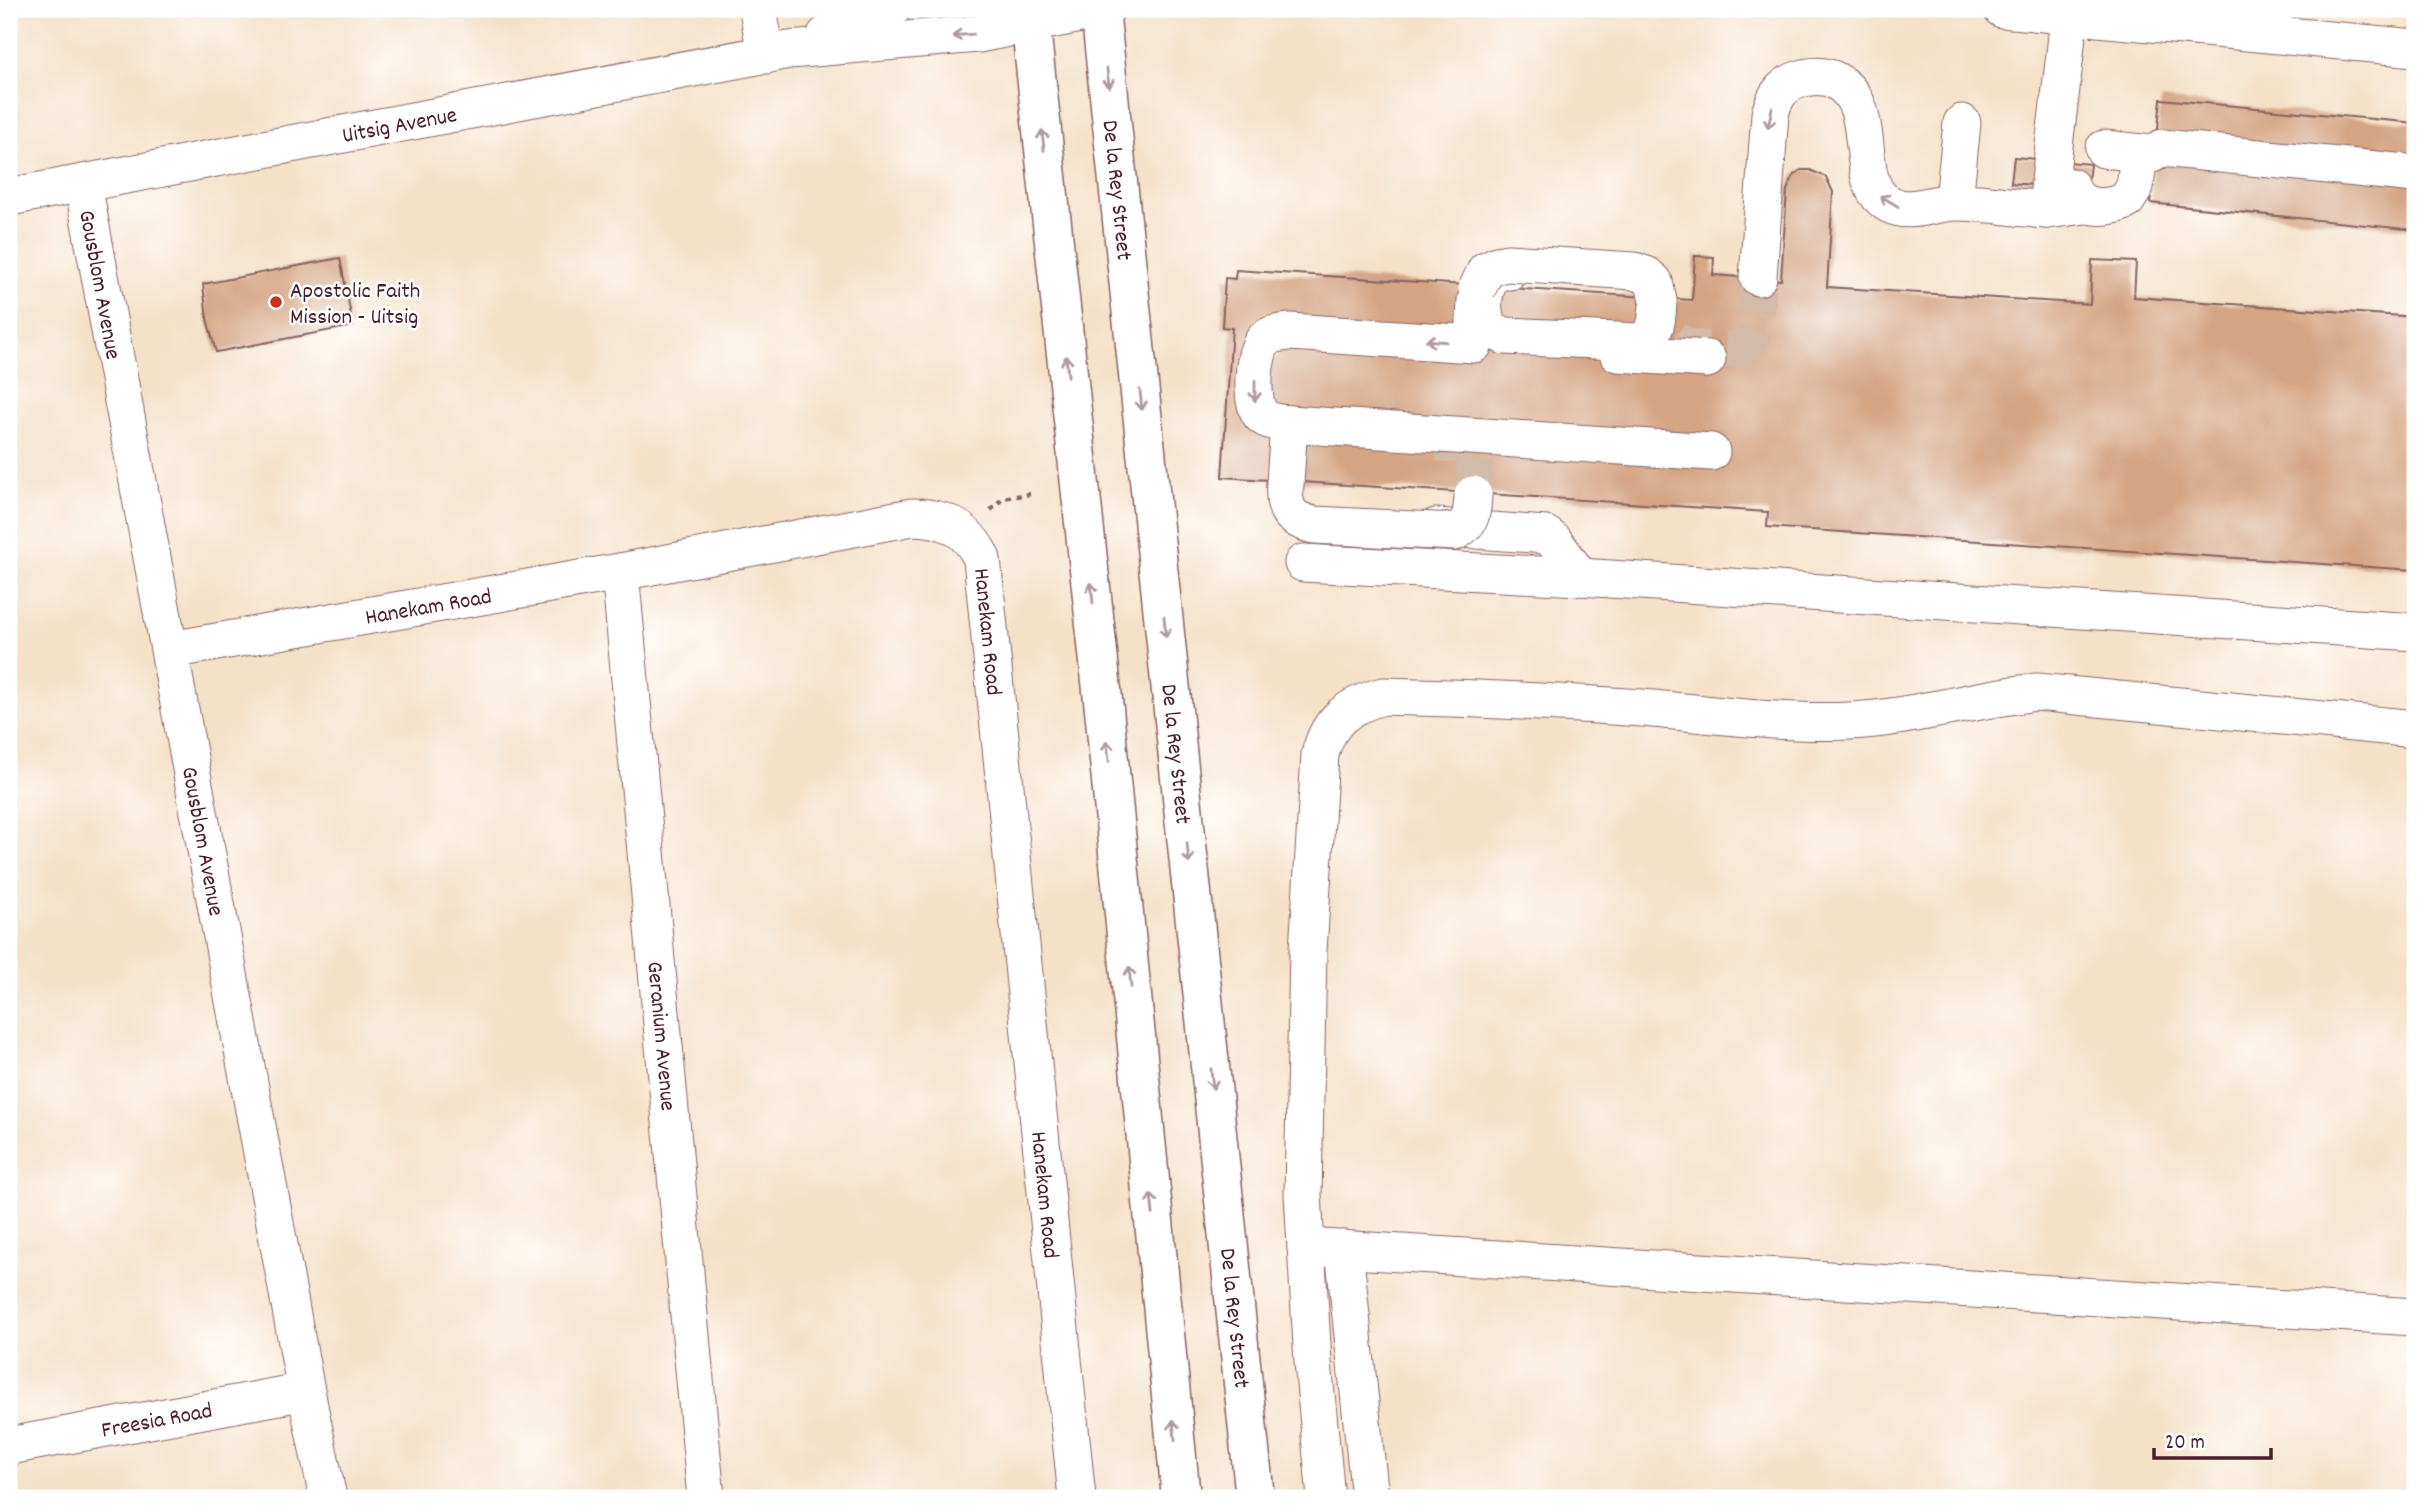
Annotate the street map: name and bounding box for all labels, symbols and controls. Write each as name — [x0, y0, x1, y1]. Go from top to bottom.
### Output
one-way arrow — [952, 29, 975, 42]
one-way arrow — [1102, 66, 1115, 89]
street label: Uitsig Avenue — [340, 100, 460, 154]
one-way arrow — [1762, 106, 1775, 128]
street label: De la Rey Street — [1092, 119, 1139, 262]
one-way arrow — [1037, 129, 1050, 152]
one-way arrow — [1879, 194, 1899, 208]
street label: Gousblom Avenue — [68, 208, 128, 362]
place label: Apostolic Faith Mission - Uitsig — [290, 276, 420, 335]
marker: Apostolic Faith Mission - Uitsig — [268, 294, 284, 310]
one-way arrow — [1426, 334, 1448, 347]
one-way arrow — [1061, 356, 1074, 378]
one-way arrow — [1248, 379, 1262, 402]
one-way arrow — [1135, 389, 1148, 411]
street label: Hanekam Road — [963, 567, 1009, 697]
street label: Hanekam Road — [363, 582, 494, 636]
one-way arrow — [1085, 582, 1098, 605]
one-way arrow — [1158, 615, 1171, 638]
street label: De la Rey Street — [1150, 683, 1198, 826]
one-way arrow — [1101, 740, 1114, 763]
street label: Gousblom Avenue — [171, 764, 231, 919]
one-way arrow — [1182, 841, 1195, 864]
street label: Geranium Avenue — [636, 960, 683, 1113]
one-way arrow — [1123, 967, 1136, 989]
one-way arrow — [1205, 1068, 1218, 1090]
street label: Hanekam Road — [1020, 1130, 1066, 1260]
one-way arrow — [1145, 1193, 1158, 1216]
street label: De la Rey Street — [1209, 1247, 1256, 1390]
street label: Freesia Road — [99, 1396, 215, 1449]
scale bar — [2154, 1416, 2272, 1460]
one-way arrow — [1167, 1420, 1180, 1442]
text: 20 m — [2165, 1429, 2205, 1459]

